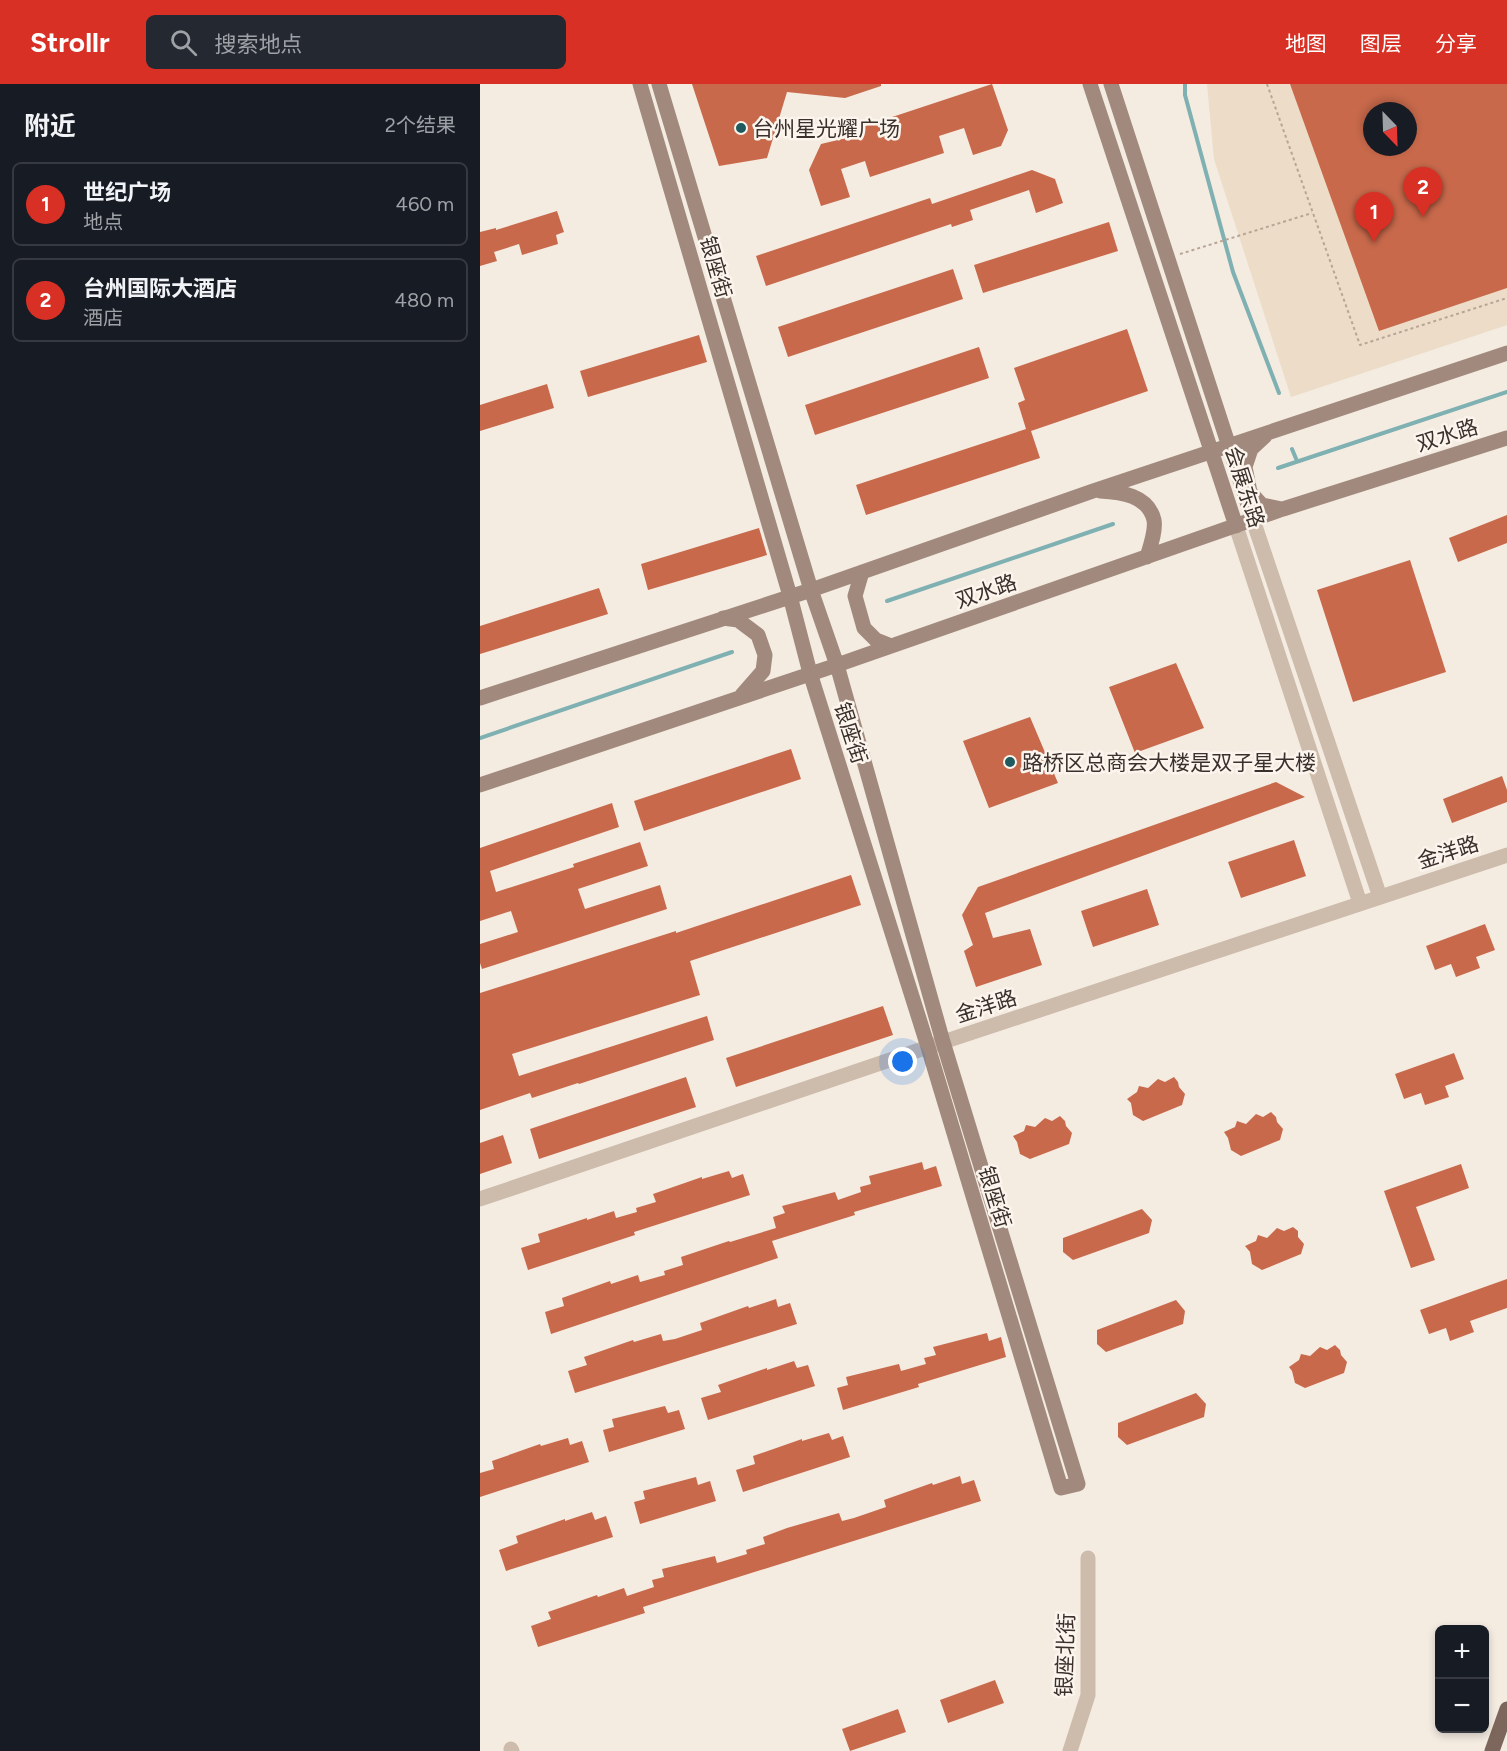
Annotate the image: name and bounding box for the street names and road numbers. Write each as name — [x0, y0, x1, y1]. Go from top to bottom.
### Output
street label: 银座街 — [695, 233, 737, 301]
street label: 双水路 — [1413, 414, 1481, 456]
street label: 会展东路 — [1220, 443, 1270, 531]
street label: 双水路 — [952, 569, 1020, 613]
street label: 银座街 — [829, 699, 873, 767]
street label: 金洋路 — [1414, 830, 1482, 874]
street label: 金洋路 — [952, 984, 1020, 1028]
street label: 银座街 — [974, 1163, 1016, 1231]
street label: 银座北街 — [1051, 1613, 1079, 1697]

